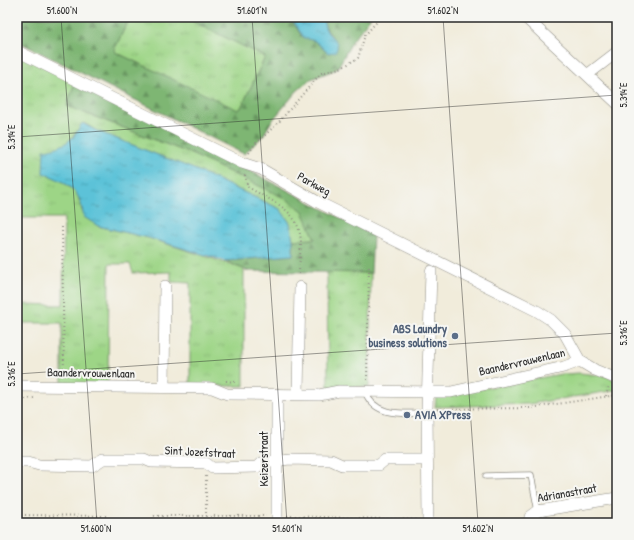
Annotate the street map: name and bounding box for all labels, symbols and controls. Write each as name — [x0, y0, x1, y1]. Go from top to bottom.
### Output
text: 51.600°N — [47, 4, 77, 17]
text: 51.601°N — [237, 4, 267, 17]
text: 51.602°N — [428, 4, 458, 17]
text: 5.314°E — [617, 82, 630, 107]
text: 5.314°E — [5, 124, 18, 149]
street label: Parkweg — [294, 167, 334, 200]
place label: ABS Laundry business solutions — [369, 320, 447, 351]
text: 5.316°E — [617, 320, 630, 346]
marker: ABS Laundry business solutions — [450, 331, 460, 341]
street label: Baandervrouwenlaan — [477, 343, 567, 380]
text: 5.316°E — [5, 361, 18, 387]
street label: Baandervrouwenlaan — [47, 363, 135, 382]
place label: AVIA XPress — [415, 406, 471, 423]
marker: AVIA XPress — [402, 410, 412, 420]
street label: Keizerstraat — [255, 431, 272, 487]
street label: Sint Jozefstraat — [164, 441, 237, 462]
street label: Adrianastraat — [536, 479, 599, 506]
text: 51.600°N — [81, 522, 111, 535]
text: 51.601°N — [272, 522, 302, 535]
text: 51.602°N — [463, 522, 493, 535]

